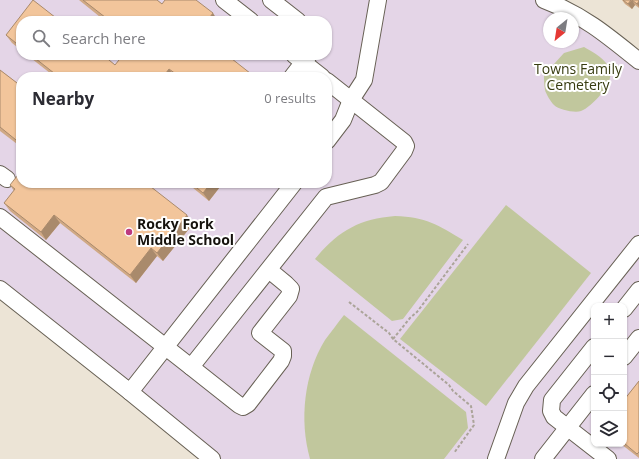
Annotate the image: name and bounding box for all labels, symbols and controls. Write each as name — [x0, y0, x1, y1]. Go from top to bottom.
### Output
north arrow — [543, 12, 579, 48]
search box — [16, 16, 332, 60]
icon: search — [30, 27, 52, 49]
text: Search here — [62, 28, 146, 48]
park label: Towns Family Cemetery — [534, 59, 623, 94]
text: Nearby — [32, 87, 94, 110]
text: 0 results — [264, 89, 316, 107]
place label: Rocky Fork Middle School — [137, 214, 234, 249]
marker: Rocky Fork Middle School — [124, 227, 134, 237]
map controls — [591, 303, 627, 447]
button: + — [591, 303, 627, 339]
button: − — [591, 339, 627, 375]
button: locate — [591, 375, 627, 411]
button: layers — [591, 411, 627, 447]

